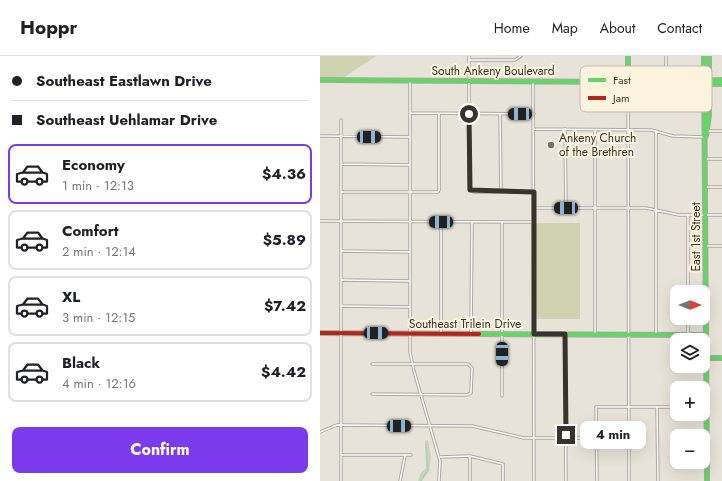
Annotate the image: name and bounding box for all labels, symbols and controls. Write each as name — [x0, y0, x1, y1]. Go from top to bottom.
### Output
text: Hoppr — [20, 14, 77, 41]
text: Home — [494, 18, 530, 38]
text: Map — [552, 18, 578, 38]
text: About — [600, 18, 635, 38]
text: Contact — [657, 18, 702, 38]
street label: South Ankeny Boulevard — [431, 62, 555, 80]
legend — [580, 66, 712, 112]
text: Southeast Eastlawn Drive — [36, 70, 212, 92]
text: Fast — [613, 72, 631, 88]
text: Jam — [611, 90, 630, 106]
route start — [460, 105, 478, 123]
car — [508, 108, 532, 120]
text: Southeast Uehlamar Drive — [36, 109, 217, 131]
place label: Ankeny Church of the Brethren — [559, 129, 636, 161]
car — [357, 131, 381, 143]
marker: Ankeny Church of the Brethren — [546, 140, 556, 150]
text: Economy — [62, 154, 125, 176]
icon: car — [14, 156, 50, 192]
text: $4.36 — [262, 163, 306, 185]
text: 1 min · 12:13 — [62, 176, 134, 195]
car — [554, 202, 578, 214]
street label: East 1st Street — [687, 202, 705, 272]
car — [429, 216, 453, 228]
text: Comfort — [62, 220, 119, 242]
icon: car — [14, 222, 50, 258]
text: $5.89 — [263, 229, 306, 251]
text: 2 min · 12:14 — [62, 242, 136, 261]
north arrow — [670, 285, 710, 325]
map controls — [670, 285, 710, 469]
text: XL — [62, 286, 80, 308]
icon: car — [14, 288, 50, 324]
text: $7.42 — [264, 295, 306, 317]
text: 3 min · 12:15 — [62, 308, 135, 327]
street label: Southeast Trilein Drive — [409, 315, 521, 333]
car — [364, 327, 388, 339]
button: layers — [670, 333, 710, 373]
car — [496, 342, 508, 366]
text: Black — [62, 352, 100, 374]
icon: car — [14, 354, 50, 390]
text: $4.42 — [261, 361, 306, 383]
text: 4 min · 12:16 — [62, 374, 136, 393]
button: + — [670, 381, 710, 421]
car — [387, 420, 411, 432]
callout: 4 min — [580, 421, 646, 449]
text: 4 min — [596, 425, 630, 444]
route end — [557, 426, 575, 444]
button: Confirm — [12, 427, 308, 473]
button: − — [670, 429, 710, 469]

